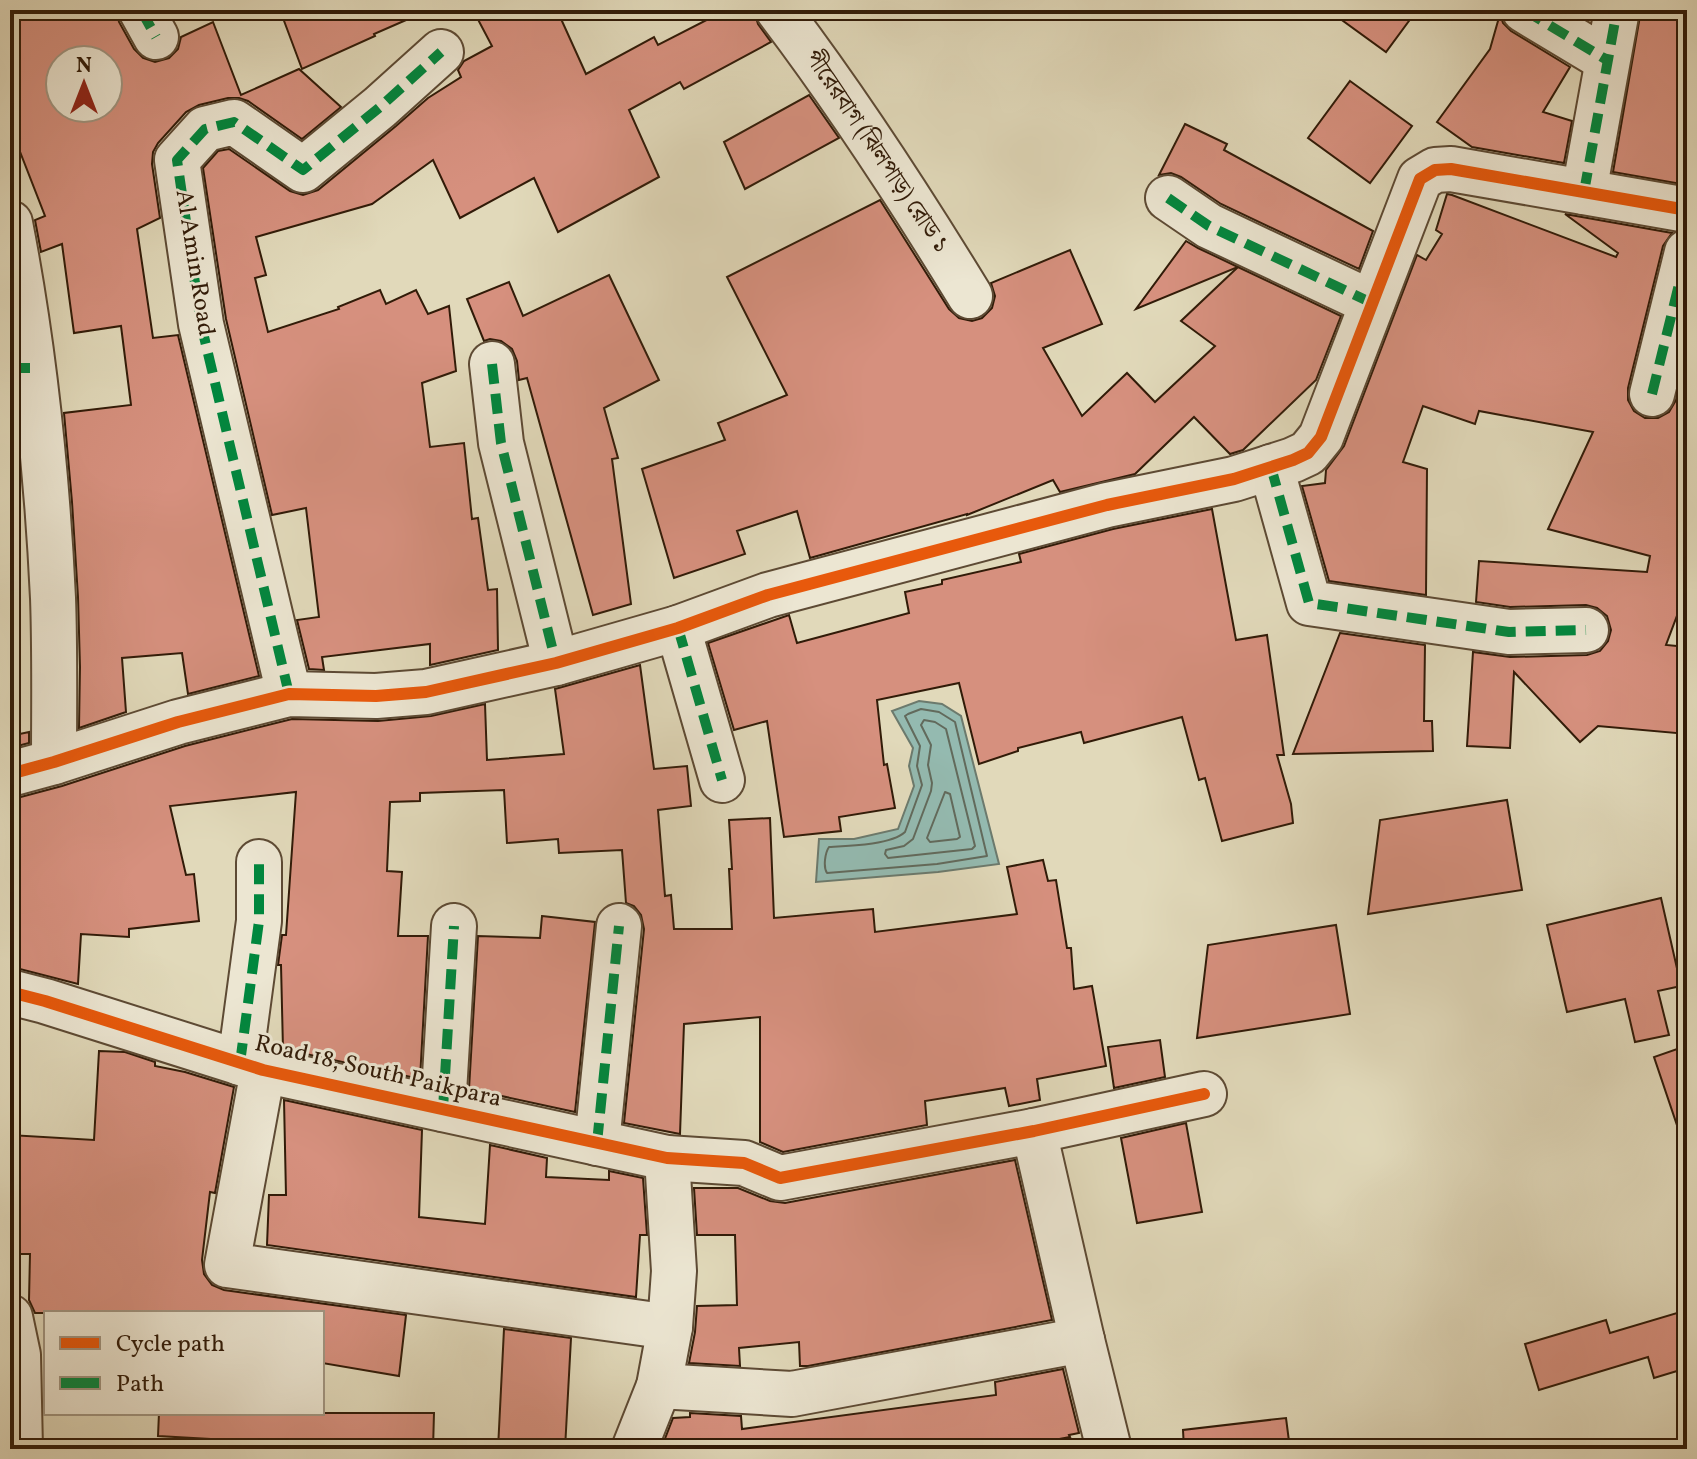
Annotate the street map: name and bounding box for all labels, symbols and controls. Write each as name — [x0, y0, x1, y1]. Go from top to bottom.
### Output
north arrow — [44, 44, 124, 124]
street label: পীরেরবাগ (ঝিলপাড়) রোড ১ — [795, 44, 957, 260]
text: N — [76, 51, 92, 82]
street label: Al Amin Road — [166, 187, 222, 339]
street label: Road 18, South Paikpara — [251, 1027, 505, 1117]
legend — [44, 1311, 324, 1415]
text: Cycle path — [116, 1328, 225, 1362]
text: Path — [116, 1368, 164, 1402]

